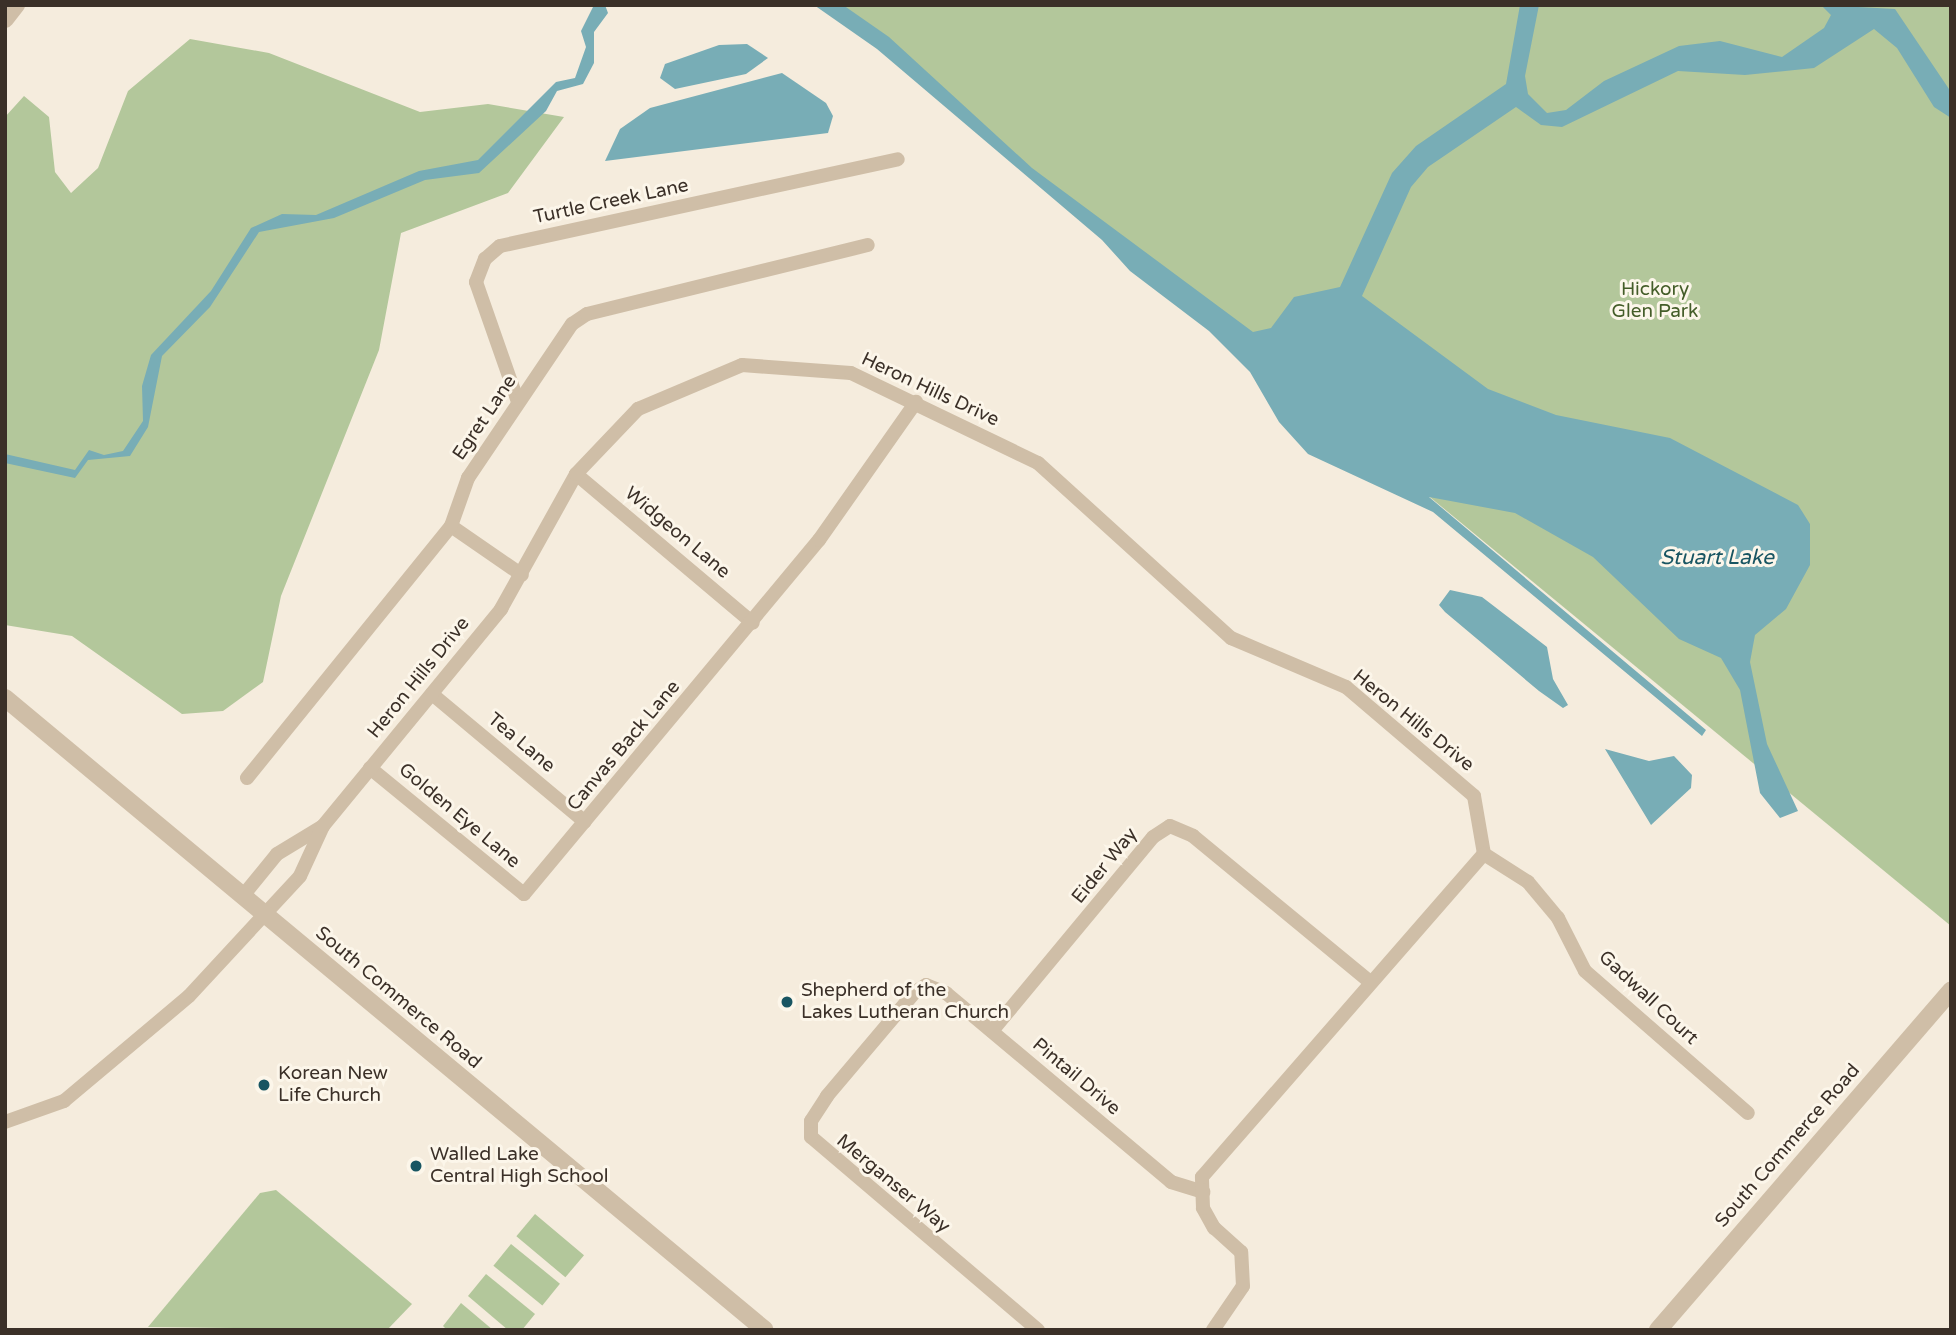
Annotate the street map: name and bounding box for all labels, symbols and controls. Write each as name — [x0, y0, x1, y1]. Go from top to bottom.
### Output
street label: Turtle Creek Lane — [531, 174, 691, 230]
park label: Hickory Glen Park — [1612, 279, 1698, 323]
street label: Heron Hills Drive — [858, 348, 1002, 432]
street label: Egret Lane — [448, 371, 522, 465]
street label: Widgeon Lane — [620, 482, 734, 584]
water label: Stuart Lake — [1660, 545, 1774, 571]
street label: Heron Hills Drive — [363, 613, 475, 743]
street label: Heron Hills Drive — [1348, 665, 1478, 777]
street label: Canvas Back Lane — [563, 676, 685, 816]
street label: Tea Lane — [483, 708, 559, 778]
street label: Golden Eye Lane — [394, 759, 524, 873]
street label: Eider Way — [1068, 823, 1142, 909]
street label: South Commerce Road — [311, 922, 485, 1074]
street label: Gadwall Court — [1594, 946, 1702, 1050]
place label: Shepherd of the Lakes Lutheran Church — [801, 980, 1009, 1024]
marker: Shepherd of the Lakes Lutheran Church — [779, 994, 795, 1010]
street label: Pintail Drive — [1027, 1034, 1125, 1120]
street label: South Commerce Road — [1711, 1060, 1865, 1232]
place label: Korean New Life Church — [278, 1063, 388, 1107]
marker: Korean New Life Church — [256, 1077, 272, 1093]
street label: Merganser Way — [832, 1130, 954, 1238]
place label: Walled Lake Central High School — [430, 1144, 609, 1188]
marker: Walled Lake Central High School — [408, 1158, 424, 1174]

